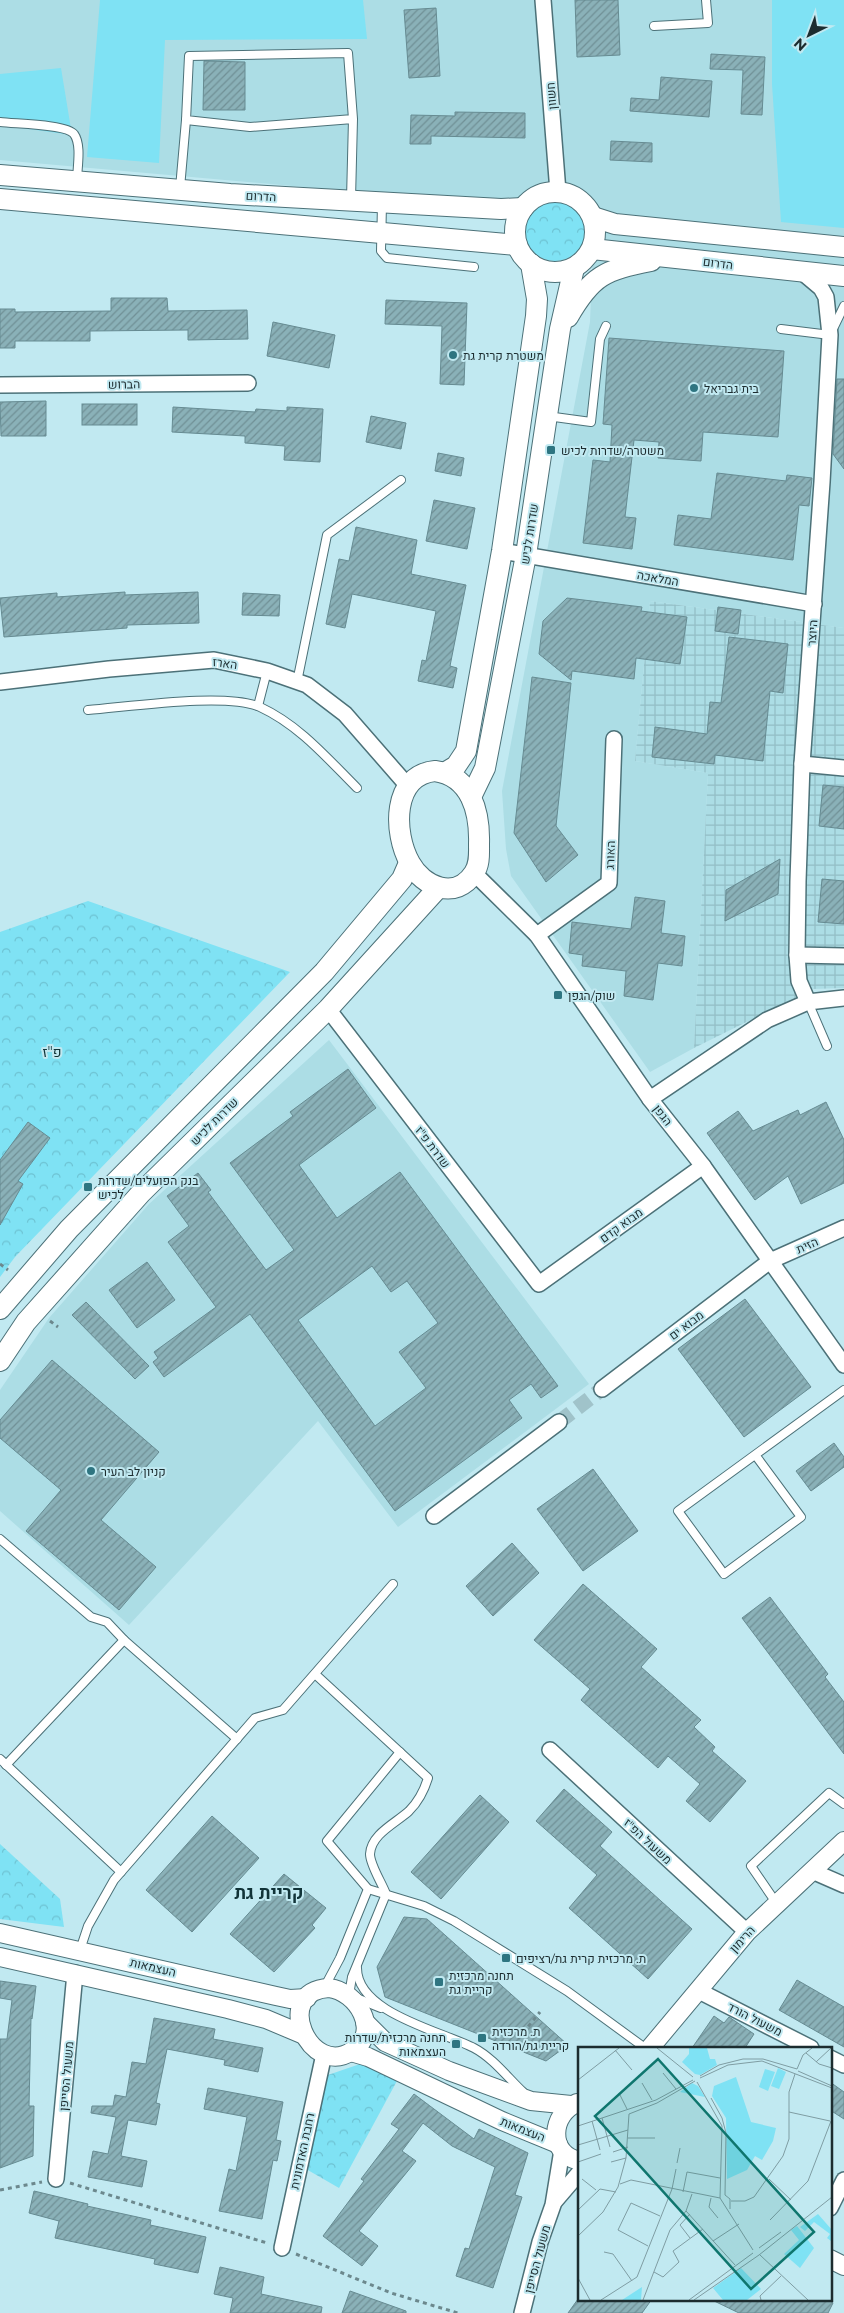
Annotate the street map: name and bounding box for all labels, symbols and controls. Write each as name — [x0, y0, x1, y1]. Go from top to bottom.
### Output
north arrow — [784, 10, 834, 60]
text: N — [790, 34, 811, 55]
street label: חשוון — [542, 82, 560, 110]
street label: הדרום — [245, 188, 277, 204]
street label: הדרום — [702, 254, 734, 272]
place label: משטרת קרית גת — [463, 348, 544, 363]
marker: משטרת קרית גת — [447, 349, 459, 361]
street label: הברוש — [108, 376, 140, 392]
place label: בית גבריאל — [704, 381, 760, 396]
marker: בית גבריאל — [688, 382, 700, 394]
place label: משטרה/שדרות לכיש — [561, 443, 664, 458]
marker: משטרה/שדרות לכיש — [545, 444, 557, 456]
street label: שדרות לכיש — [517, 502, 541, 566]
street label: המלאכה — [636, 567, 680, 589]
street label: היוצר — [804, 619, 820, 647]
street label: הארז — [212, 654, 238, 672]
street label: האורג — [602, 840, 618, 870]
place label: שוק/הגפן — [568, 988, 615, 1003]
marker: שוק/הגפן — [552, 989, 564, 1001]
district label: פ"ז — [43, 1043, 61, 1061]
street label: שדרות לכיש — [187, 1094, 241, 1148]
street label: הגפן — [650, 1101, 676, 1129]
street label: שדרת פ"ז — [412, 1123, 454, 1171]
place label: בנק הפועלים/שדרות לכיש — [98, 1173, 199, 1202]
marker: בנק הפועלים/שדרות לכיש — [82, 1181, 94, 1193]
street label: מבוא קדם — [597, 1204, 645, 1246]
street label: הזית — [794, 1234, 820, 1256]
street label: מבוא ים — [666, 1307, 706, 1343]
place label: קניון לב העיר — [101, 1464, 166, 1479]
marker: קניון לב העיר — [85, 1465, 97, 1477]
street label: משעול הפ"ז — [621, 1815, 675, 1867]
district label: קריית גת — [234, 1882, 304, 1904]
street label: הרימון — [726, 1922, 758, 1956]
place label: ת. מרכזית קרית גת/רציפים — [516, 1951, 646, 1966]
marker: ת. מרכזית קרית גת/רציפים — [500, 1952, 512, 1964]
street label: העצמאות — [128, 1954, 178, 1980]
place label: תחנה מרכזית קריית גת — [449, 1968, 514, 1997]
marker: תחנה מרכזית קריית גת — [433, 1976, 445, 1988]
street label: משעול הורד — [725, 1999, 785, 2039]
place label: ת. מרכזית קריית גת/הורדה — [492, 2024, 569, 2053]
place label: תחנה מרכזית/שדרות העצמאות — [345, 2030, 446, 2059]
marker: ת. מרכזית קריית גת/הורדה — [476, 2032, 488, 2044]
marker: תחנה מרכזית/שדרות העצמאות — [450, 2038, 462, 2050]
street label: משעול הסייפן — [55, 2041, 77, 2111]
inset map — [578, 2047, 832, 2300]
street label: רחבת האדמונית — [287, 2111, 317, 2191]
street label: העצמאות — [498, 2113, 548, 2145]
street label: משעול הסייפן — [521, 2223, 553, 2295]

